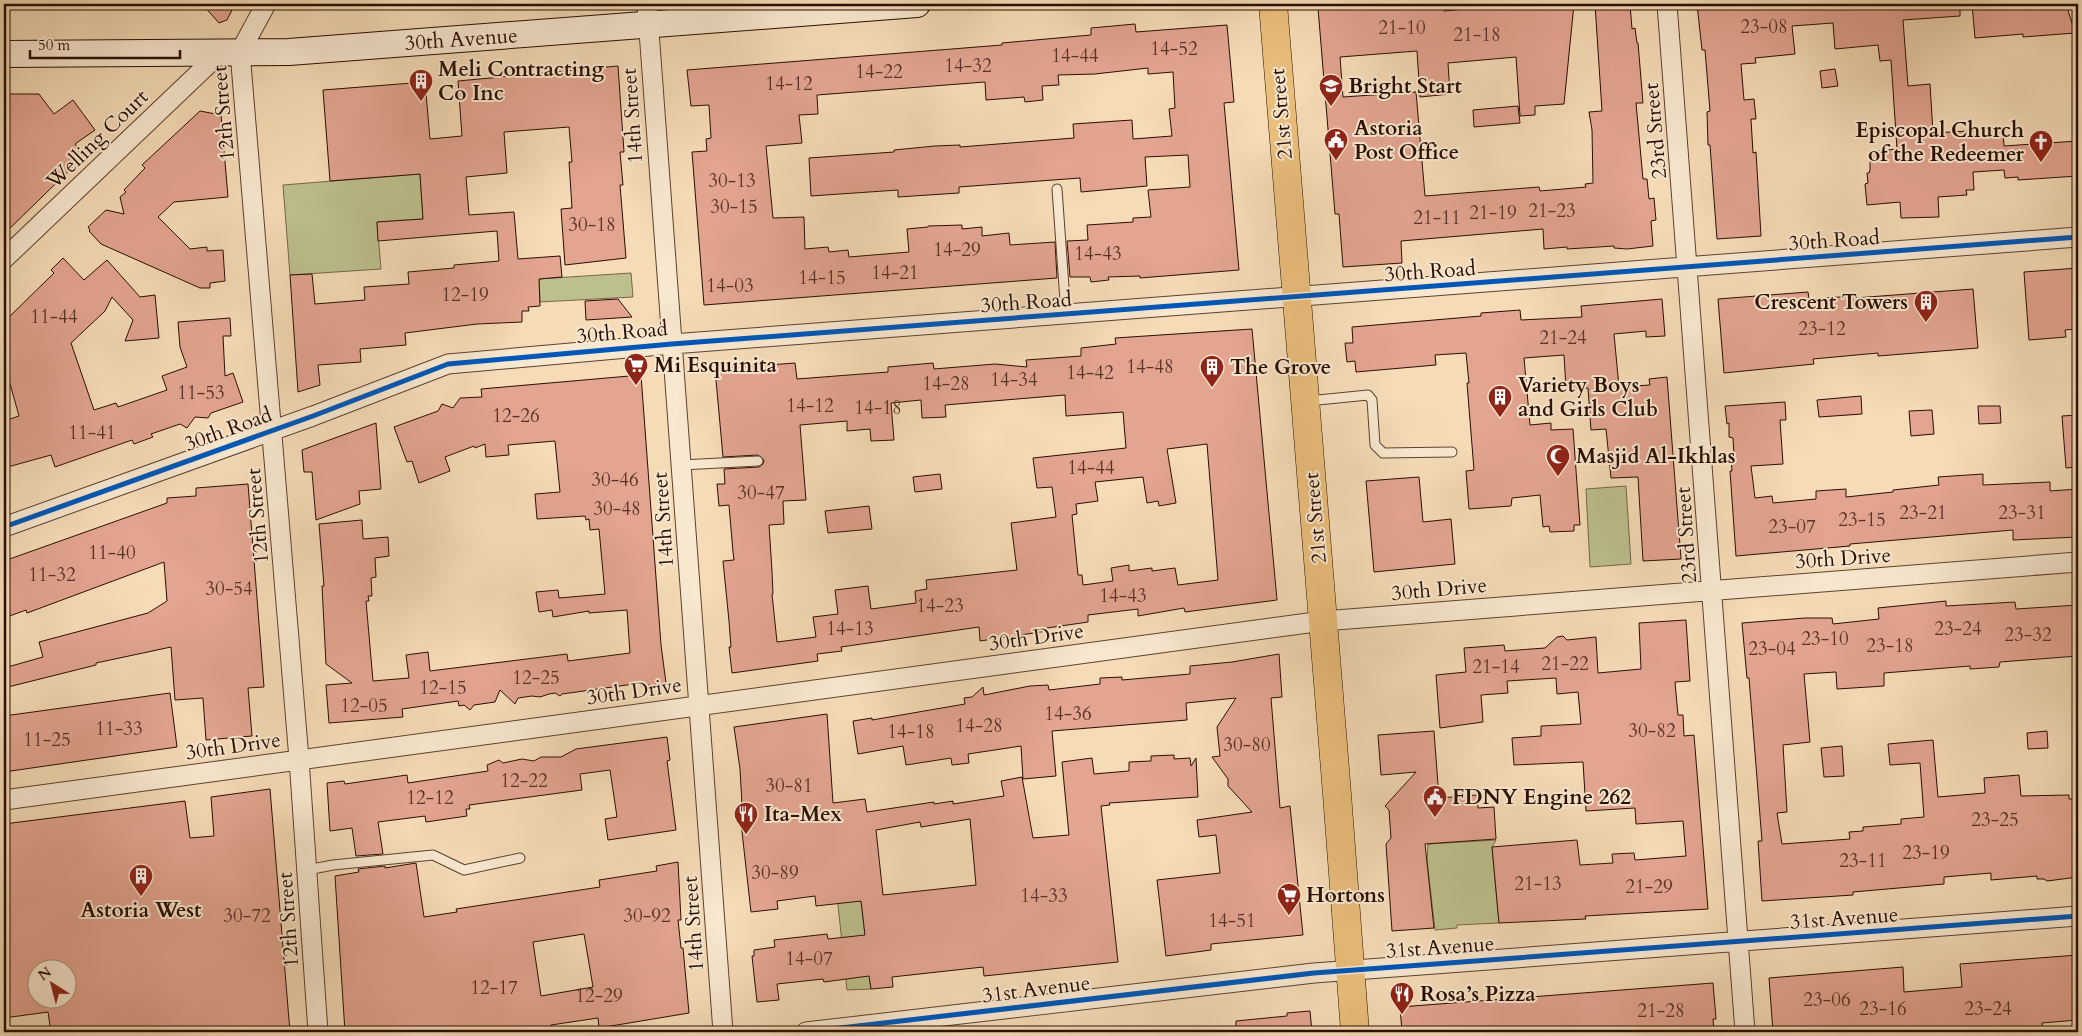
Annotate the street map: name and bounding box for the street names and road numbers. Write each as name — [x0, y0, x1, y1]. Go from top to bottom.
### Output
street label: 30th Avenue — [403, 21, 519, 58]
street label: 12th Street — [205, 64, 242, 162]
street label: 14th Street — [615, 67, 650, 165]
street label: 21st Street — [1263, 67, 1300, 161]
street label: 23rd Street — [1637, 81, 1674, 180]
street label: Welling Court — [39, 83, 155, 196]
street label: 30th Road — [1787, 223, 1881, 258]
street label: 30th Road — [1383, 254, 1477, 289]
street label: 30th Road — [979, 285, 1073, 320]
street label: 30th Road — [575, 314, 669, 351]
street label: 30th Road — [180, 400, 276, 459]
street label: 12th Street — [239, 467, 276, 565]
street label: 14th Street — [646, 471, 681, 569]
street label: 21st Street — [1297, 471, 1334, 565]
street label: 23rd Street — [1669, 485, 1704, 584]
street label: 30th Drive — [1794, 541, 1892, 576]
street label: 30th Drive — [1390, 571, 1488, 608]
street label: 30th Drive — [986, 616, 1086, 659]
street label: 30th Drive — [584, 670, 684, 713]
street label: 30th Drive — [183, 725, 283, 768]
street label: 12th Street — [271, 871, 306, 969]
street label: 14th Street — [676, 875, 711, 973]
street label: 31st Avenue — [1789, 900, 1899, 937]
street label: 31st Avenue — [1385, 929, 1495, 966]
street label: 31st Avenue — [980, 968, 1092, 1011]

